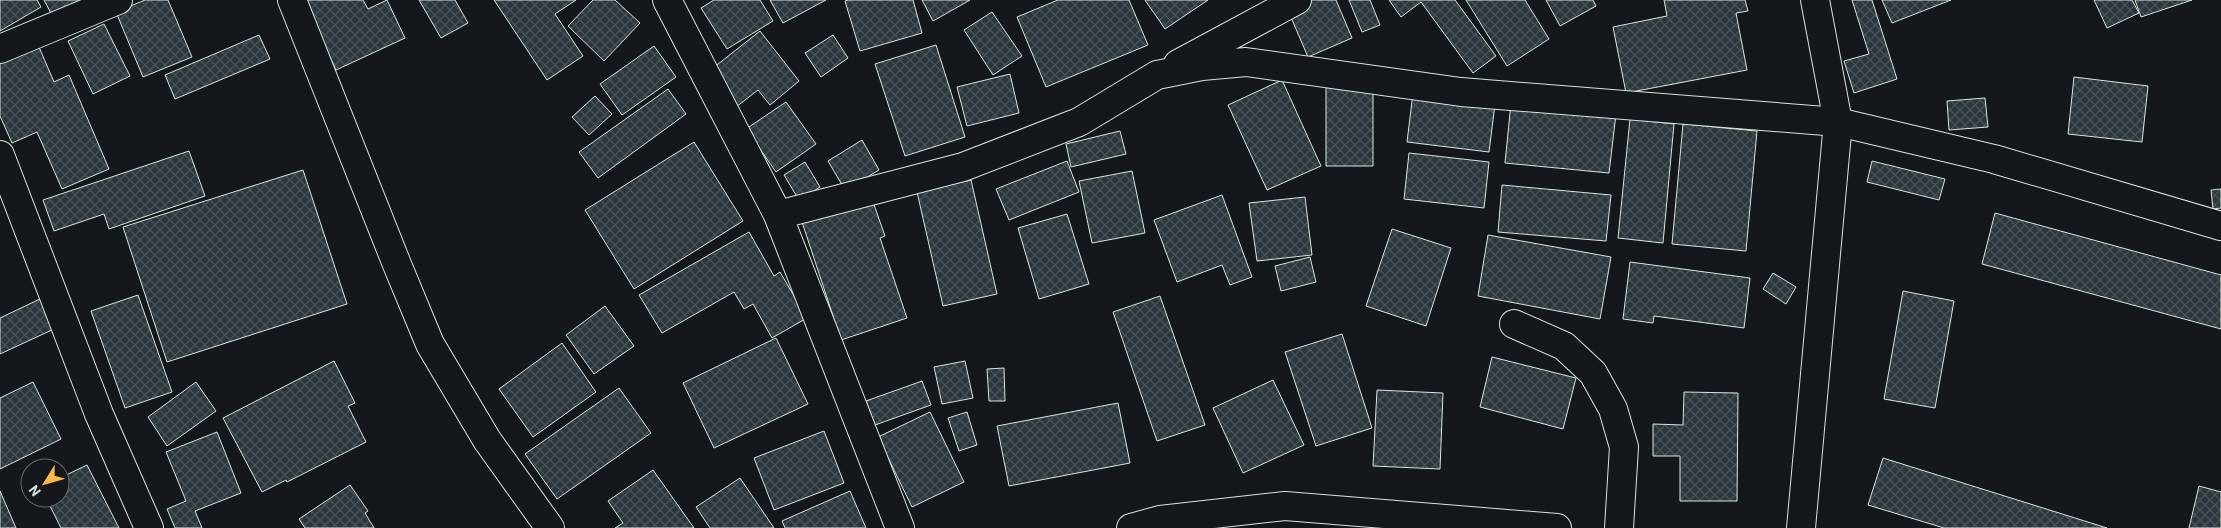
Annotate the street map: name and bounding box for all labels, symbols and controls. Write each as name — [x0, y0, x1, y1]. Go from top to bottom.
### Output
north arrow — [20, 458, 70, 508]
text: N — [25, 482, 44, 500]

